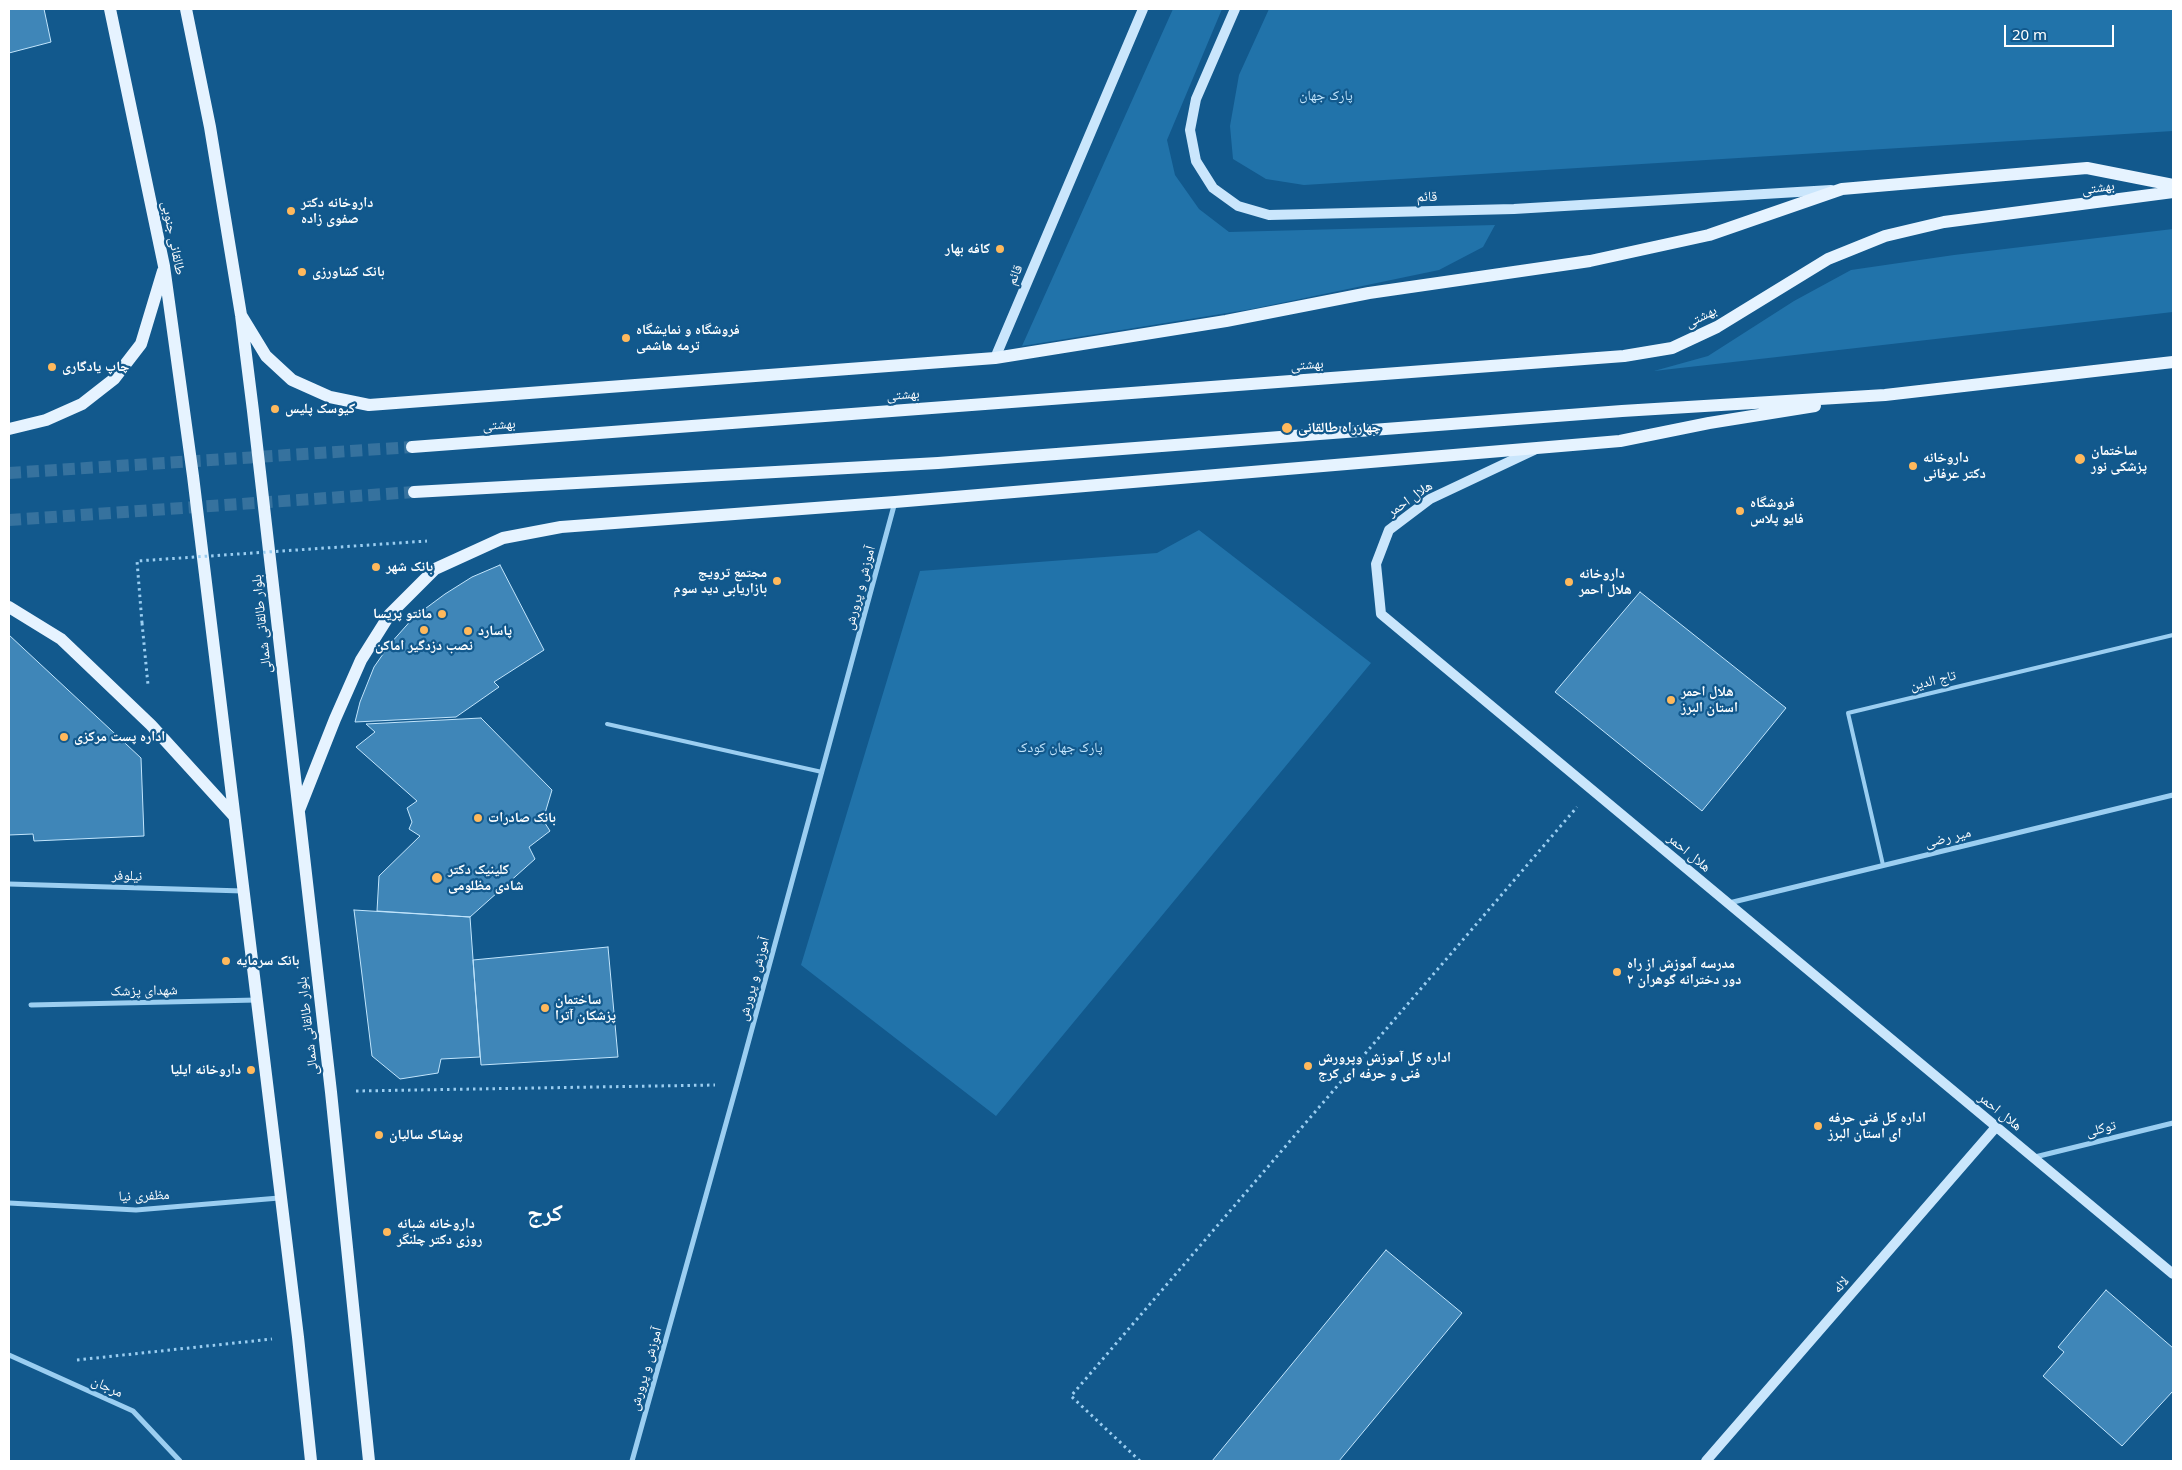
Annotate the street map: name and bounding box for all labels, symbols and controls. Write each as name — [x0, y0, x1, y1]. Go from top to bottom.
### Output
scale bar — [2007, 15, 2117, 47]
text: 20 m — [2012, 24, 2047, 44]
park label: پارک جهان — [1299, 88, 1353, 104]
street label: بهشتى — [2080, 177, 2116, 199]
street label: قائم — [1417, 188, 1437, 206]
place label: داروخانه دکتر صفوی زاده — [301, 195, 373, 228]
street label: طالقانی جنوبی — [158, 200, 188, 276]
marker: داروخانه دکتر صفوی زاده — [285, 205, 297, 217]
place label: کافه بهار — [945, 241, 990, 257]
marker: کافه بهار — [994, 243, 1006, 255]
street label: قائم — [1003, 262, 1027, 288]
place label: بانک کشاورزی — [312, 264, 385, 280]
marker: بانک کشاورزی — [296, 266, 308, 278]
street label: بهشتى — [1682, 302, 1720, 332]
place label: فروشگاه و نمايشگاه ترمه هاشمى — [636, 322, 740, 354]
marker: فروشگاه و نمايشگاه ترمه هاشمى — [620, 332, 632, 344]
street label: بهشتى — [1290, 355, 1324, 375]
place label: چاپ یادگاری — [62, 359, 129, 375]
marker: چاپ یادگاری — [46, 361, 58, 373]
street label: بهشتى — [886, 385, 920, 405]
place label: کیوسک پلیس — [285, 401, 355, 417]
marker: کیوسک پلیس — [269, 403, 281, 415]
street label: بهشتى — [482, 415, 516, 435]
place label: چهارراه طالقانی — [1298, 420, 1381, 436]
marker: چهارراه طالقانی — [1280, 421, 1294, 435]
place label: ساختمان پزشکی نور — [2091, 443, 2147, 476]
place label: داروخانه دکتر عرفانی — [1923, 450, 1986, 482]
marker: ساختمان پزشکی نور — [2073, 452, 2087, 466]
marker: داروخانه دکتر عرفانی — [1907, 460, 1919, 472]
street label: هلال احمر — [1384, 477, 1436, 521]
place label: فروشگاه فایو پلاس — [1750, 495, 1804, 528]
marker: فروشگاه فایو پلاس — [1734, 505, 1746, 517]
street label: آموزش و پرورش — [841, 544, 879, 632]
place label: بانک شهر — [386, 559, 433, 575]
marker: بانک شهر — [370, 561, 382, 573]
place label: مجتمع ترویج بازاریابی دید سوم — [674, 565, 767, 598]
place label: داروخانه هلال احمر — [1579, 566, 1632, 598]
street label: بلوار طالقانی شمالی — [248, 574, 276, 674]
marker: مجتمع ترویج بازاریابی دید سوم — [771, 575, 783, 587]
marker: داروخانه هلال احمر — [1563, 576, 1575, 588]
place label: مانتو پریسا — [373, 606, 432, 622]
marker: مانتو پریسا — [436, 608, 448, 620]
place label: پاسارد — [478, 623, 512, 639]
marker: نصب دزدگیر اماکن — [418, 624, 430, 636]
marker: پاسارد — [462, 625, 474, 637]
place label: نصب دزدگیر اماکن — [375, 638, 473, 654]
street label: تاج الدین — [1908, 667, 1958, 695]
place label: هلال احمر استان البرز — [1681, 684, 1738, 716]
marker: هلال احمر استان البرز — [1665, 694, 1677, 706]
place label: اداره پست مرکزی — [74, 729, 165, 745]
marker: اداره پست مرکزی — [58, 731, 70, 743]
park label: پارک جهان کودک — [1017, 740, 1103, 756]
place label: بانک صادرات — [488, 810, 556, 826]
marker: بانک صادرات — [472, 812, 484, 824]
street label: میر رضی — [1923, 824, 1973, 852]
street label: هلال احمر — [1664, 830, 1714, 876]
place label: کلینیک دکتر شادی مظلومی — [448, 862, 524, 894]
street label: نیلوفر — [112, 867, 142, 885]
marker: کلینیک دکتر شادی مظلومی — [430, 871, 444, 885]
street label: آموزش و پرورش — [735, 935, 773, 1023]
place label: بانک سرمایه — [236, 953, 299, 969]
marker: بانک سرمایه — [220, 955, 232, 967]
place label: مدرسه آموزش از راه دور دخترانه گوهران ۲ — [1627, 956, 1741, 989]
marker: مدرسه آموزش از راه دور دخترانه گوهران ۲ — [1611, 966, 1623, 978]
street label: بلوار طالقانی شمالی — [294, 976, 322, 1076]
street label: شهدای پزشک — [110, 982, 178, 1000]
place label: ساختمان پزشکان آترا — [555, 992, 616, 1024]
marker: ساختمان پزشکان آترا — [539, 1002, 551, 1014]
place label: اداره کل آموزش وپرورش فنی و حرفه ای کرج — [1318, 1050, 1451, 1082]
marker: اداره کل آموزش وپرورش فنی و حرفه ای کرج — [1302, 1060, 1314, 1072]
place label: داروخانه ایلیا — [170, 1062, 241, 1078]
marker: داروخانه ایلیا — [245, 1064, 257, 1076]
street label: هلال احمر — [1975, 1089, 2025, 1135]
place label: اداره کل فنی حرفه ای استان البرز — [1828, 1110, 1926, 1142]
street label: توکلی — [2084, 1117, 2118, 1141]
marker: اداره کل فنی حرفه ای استان البرز — [1812, 1120, 1824, 1132]
place label: پوشاک سالیان — [389, 1127, 463, 1143]
marker: پوشاک سالیان — [373, 1129, 385, 1141]
street label: مظفری نیا — [118, 1187, 170, 1205]
district label: کرج — [527, 1200, 563, 1228]
place label: داروخانه شبانه روزی دکتر چلنگر — [397, 1216, 482, 1248]
marker: داروخانه شبانه روزی دکتر چلنگر — [381, 1226, 393, 1238]
street label: لاله — [1829, 1273, 1853, 1297]
street label: آموزش و پرورش — [626, 1325, 666, 1413]
street label: مرجان — [89, 1373, 125, 1401]

